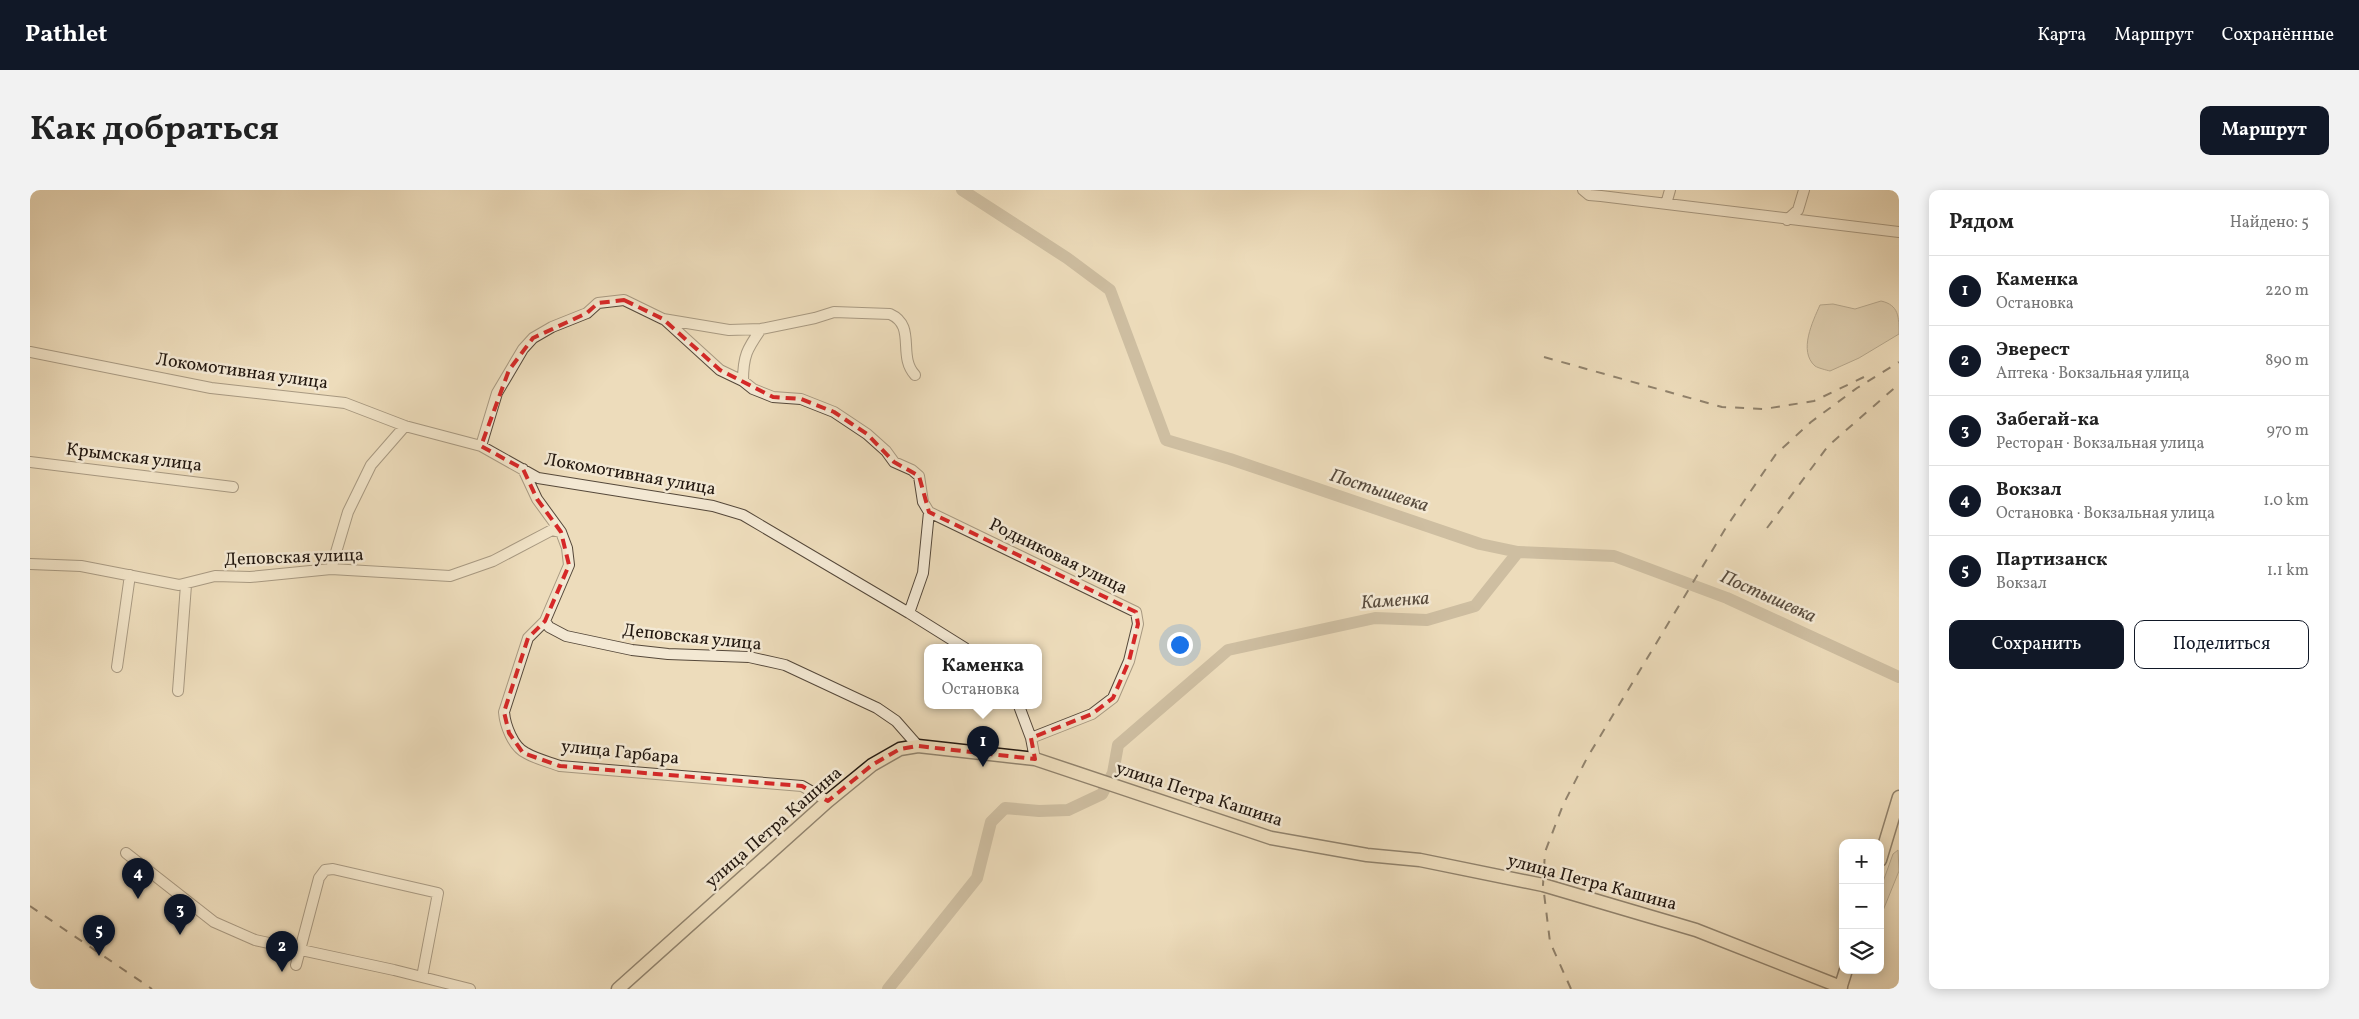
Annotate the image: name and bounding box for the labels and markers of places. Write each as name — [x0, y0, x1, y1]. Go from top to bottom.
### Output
pin: 1 — [967, 726, 999, 767]
pin: 4 — [122, 858, 154, 899]
pin: 3 — [164, 894, 196, 935]
pin: 5 — [83, 915, 115, 956]
pin: 2 — [266, 931, 298, 972]

